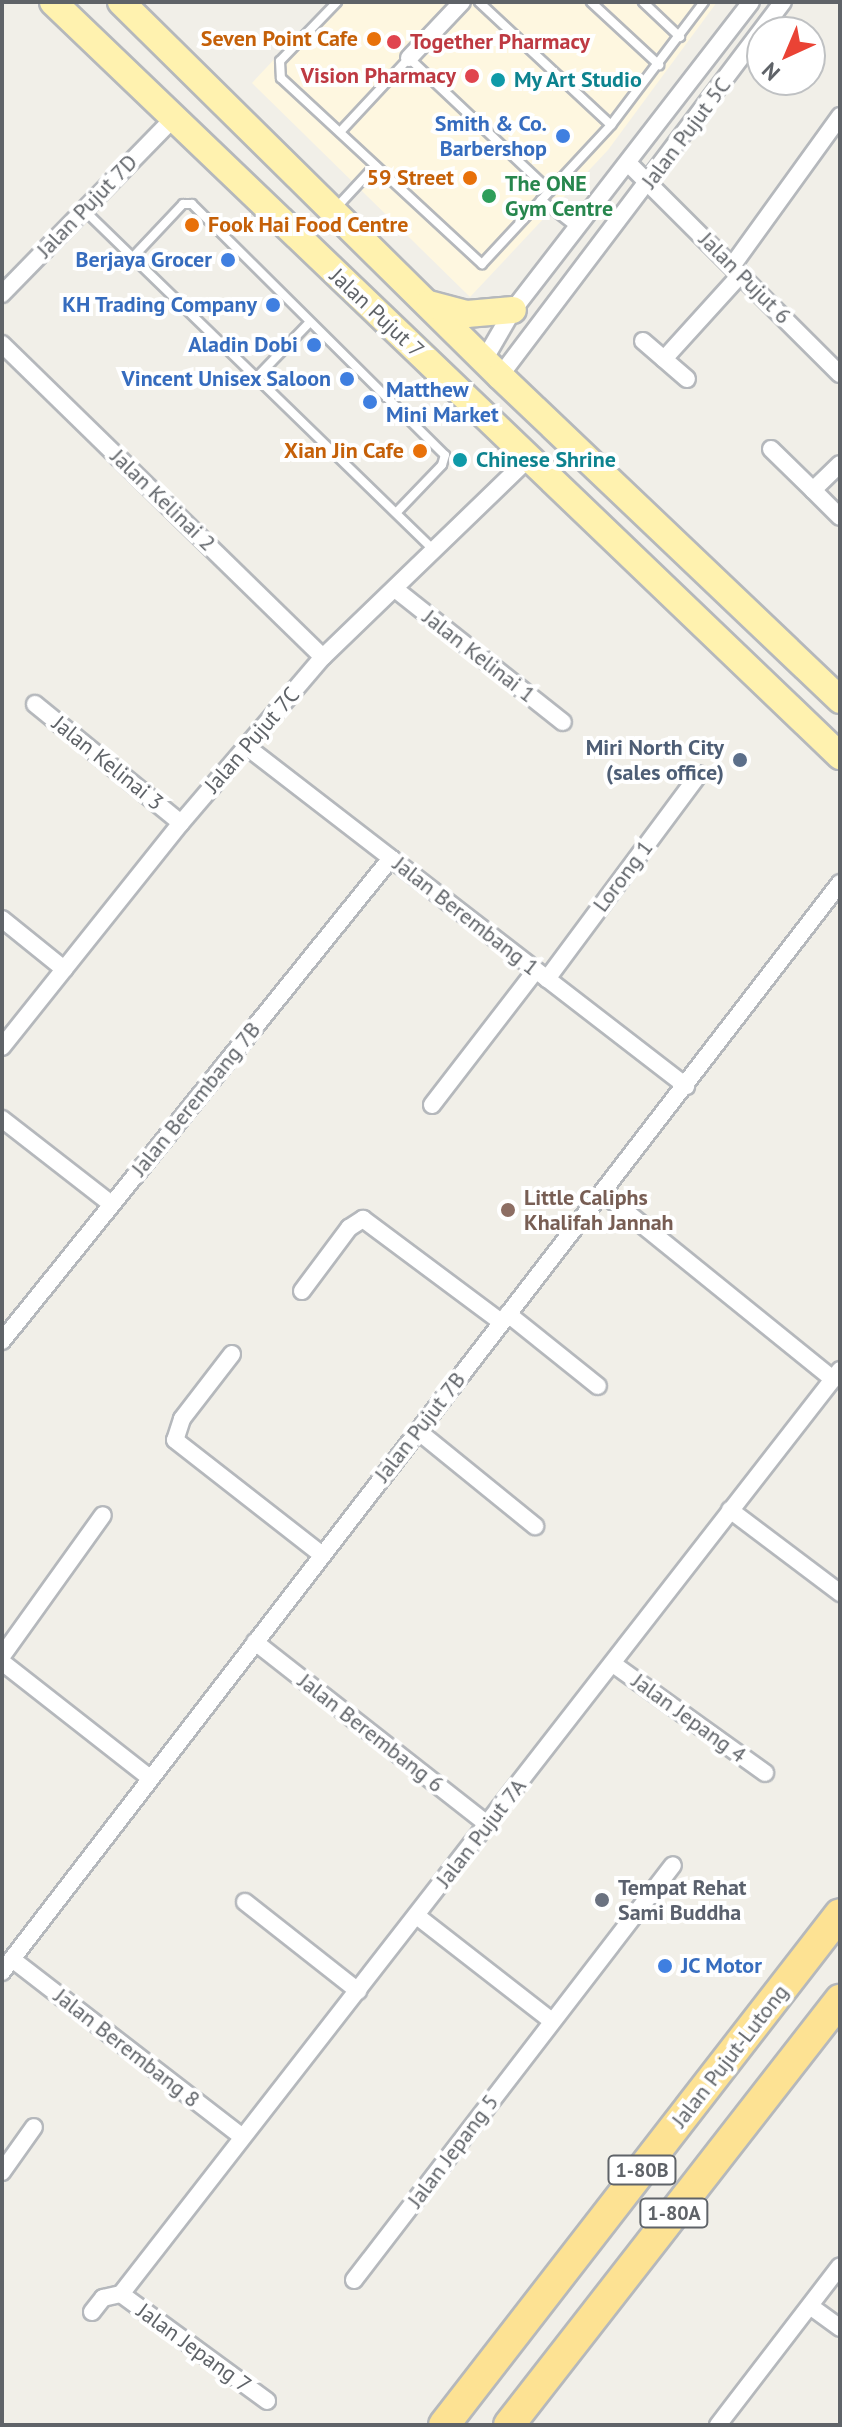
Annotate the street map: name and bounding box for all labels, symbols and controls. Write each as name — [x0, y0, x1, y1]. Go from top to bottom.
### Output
north arrow — [746, 16, 826, 96]
place label: Seven Point Cafe — [201, 26, 358, 52]
place label: Together Pharmacy — [410, 29, 590, 55]
marker: Seven Point Cafe — [365, 30, 383, 48]
marker: Together Pharmacy — [385, 33, 403, 51]
text: N — [756, 57, 786, 87]
place label: Vision Pharmacy — [301, 63, 456, 89]
marker: Vision Pharmacy — [463, 67, 481, 85]
place label: My Art Studio — [514, 67, 643, 93]
marker: My Art Studio — [489, 71, 507, 89]
street label: Jalan Pujut 5C — [636, 73, 736, 193]
place label: Smith & Co. Barbershop — [434, 110, 547, 162]
marker: Smith & Co. Barbershop — [554, 127, 572, 145]
street label: Jalan Pujut 7D — [31, 149, 143, 263]
place label: 59 Street — [367, 165, 454, 191]
marker: 59 Street — [461, 169, 479, 187]
place label: The ONE Gym Centre — [505, 170, 613, 222]
marker: The ONE Gym Centre — [480, 187, 498, 205]
place label: Fook Hai Food Centre — [208, 212, 409, 238]
marker: Fook Hai Food Centre — [183, 216, 201, 234]
street label: Jalan Pujut 6 — [694, 227, 796, 329]
place label: Berjaya Grocer — [75, 247, 212, 273]
marker: Berjaya Grocer — [219, 251, 237, 269]
street label: Jalan Pujut 7 — [324, 263, 430, 363]
place label: KH Trading Company — [61, 292, 257, 318]
marker: KH Trading Company — [264, 296, 282, 314]
place label: Aladin Dobi — [188, 332, 298, 358]
marker: Aladin Dobi — [305, 336, 323, 354]
place label: Vincent Unisex Saloon — [121, 366, 331, 392]
marker: Vincent Unisex Saloon — [338, 370, 356, 388]
place label: Matthew Mini Market — [386, 376, 499, 428]
marker: Matthew Mini Market — [361, 393, 379, 411]
place label: Xian Jin Cafe — [284, 438, 404, 464]
marker: Xian Jin Cafe — [411, 442, 429, 460]
street label: Jalan Kelinai 2 — [105, 444, 221, 556]
place label: Chinese Shrine — [476, 447, 616, 473]
marker: Chinese Shrine — [451, 451, 469, 469]
street label: Jalan Kelinai 1 — [418, 604, 540, 708]
street label: Jalan Pujut 7C — [199, 682, 305, 798]
street label: Jalan Kelinai 3 — [47, 710, 169, 816]
place label: Miri North City (sales office) — [585, 734, 724, 786]
marker: Miri North City (sales office) — [731, 751, 749, 769]
street label: Lorong 1 — [588, 835, 658, 917]
street label: Jalan Berembang 1 — [388, 851, 544, 981]
street label: Jalan Berembang 7B — [126, 1017, 266, 1181]
place label: Little Caliphs Khalifah Jannah — [524, 1184, 674, 1236]
marker: Little Caliphs Khalifah Jannah — [499, 1201, 517, 1219]
street label: Jalan Pujut 7B — [369, 1367, 471, 1487]
street label: Jalan Berembang 6 — [293, 1668, 449, 1798]
street label: Jalan Jepang 4 — [627, 1668, 751, 1768]
street label: Jalan Pujut 7A — [430, 1773, 532, 1893]
place label: Tempat Rehat Sami Buddha — [618, 1874, 747, 1926]
marker: Tempat Rehat Sami Buddha — [593, 1891, 611, 1909]
place label: JC Motor — [681, 1953, 763, 1979]
marker: JC Motor — [656, 1957, 674, 1975]
street label: Jalan Pujut-Lutong — [666, 1979, 794, 2133]
street label: Jalan Berembang 8 — [49, 1983, 205, 2113]
street label: Jalan Jepang 5 — [402, 2089, 504, 2213]
road number: 1-80B — [606, 2154, 678, 2186]
road number: 1-80A — [638, 2197, 710, 2229]
street label: Jalan Jepang 7 — [132, 2298, 256, 2398]

